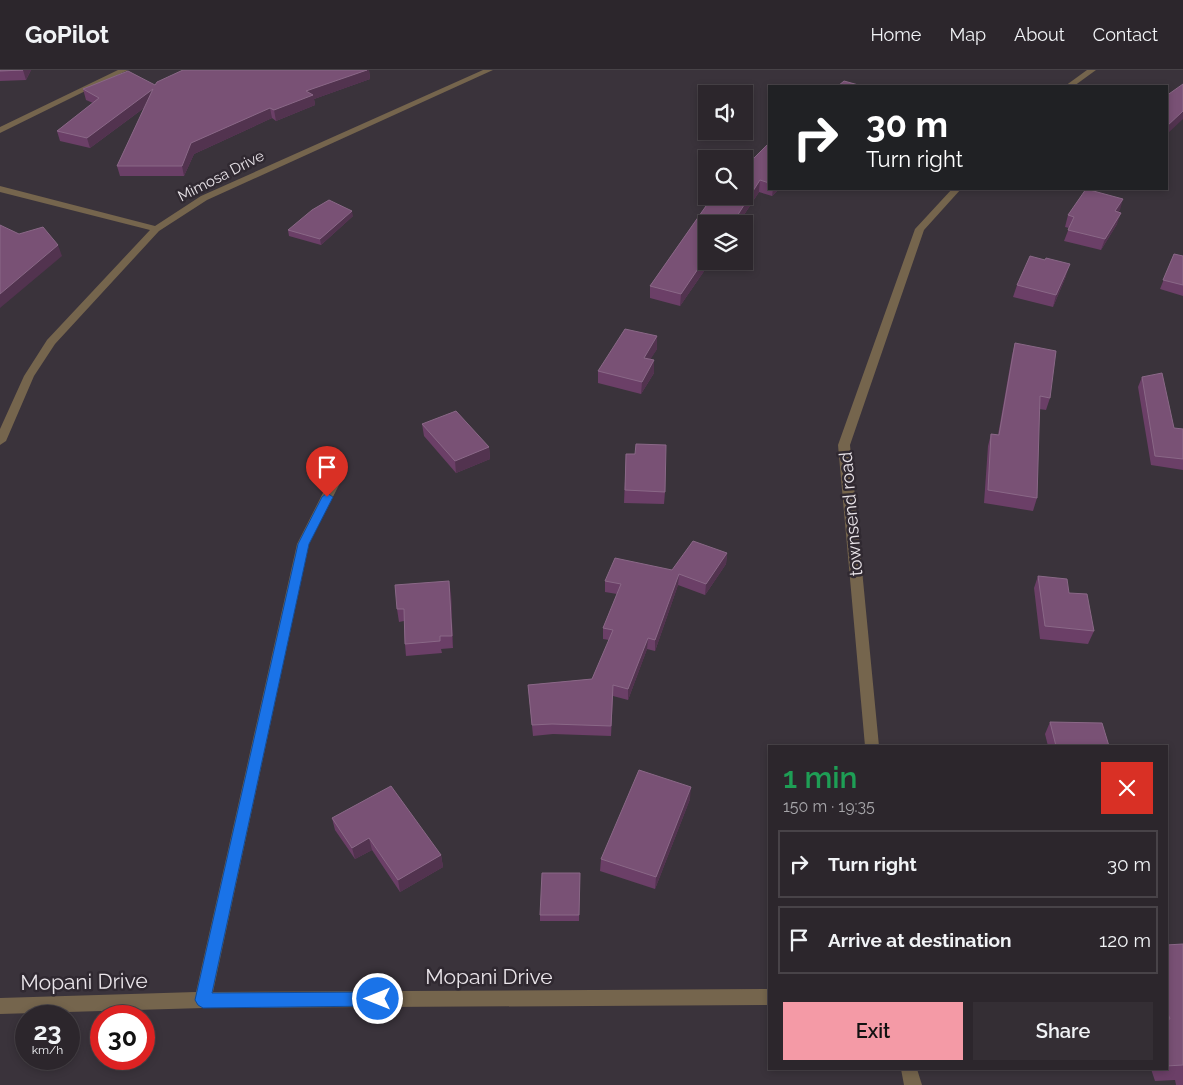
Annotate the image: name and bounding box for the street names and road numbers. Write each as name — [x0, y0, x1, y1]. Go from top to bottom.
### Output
street label: Mimosa Drive — [175, 147, 267, 205]
street label: townsend road — [835, 451, 866, 577]
street label: Mopani Drive — [425, 964, 553, 989]
street label: Mopani Drive — [20, 968, 148, 995]

